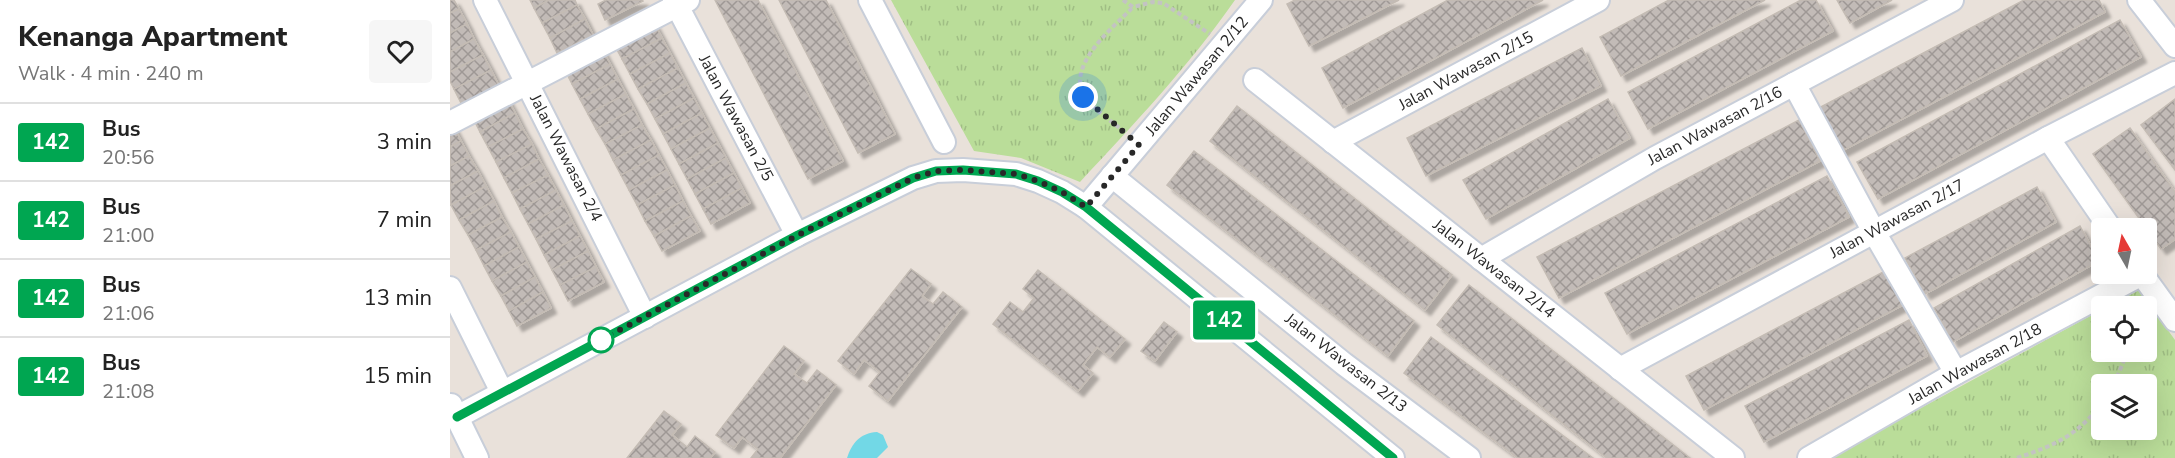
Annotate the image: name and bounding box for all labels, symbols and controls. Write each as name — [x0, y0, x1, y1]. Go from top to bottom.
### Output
street label: Jalan Wawasan 2/12 — [1140, 12, 1254, 141]
text: Kenanga Apartment — [18, 18, 287, 56]
button: heart — [369, 20, 432, 83]
street label: Jalan Wawasan 2/15 — [1394, 26, 1537, 116]
street label: Jalan Wawasan 2/5 — [693, 50, 779, 185]
text: Walk · 4 min · 240 m — [18, 60, 204, 87]
street label: Jalan Wawasan 2/16 — [1643, 81, 1786, 171]
your location — [1068, 82, 1098, 112]
street label: Jalan Wawasan 2/4 — [524, 90, 608, 226]
text: Bus — [102, 114, 141, 144]
text: 3 min — [377, 127, 432, 157]
text: 142 — [32, 128, 70, 156]
text: 20:56 — [102, 144, 155, 171]
street label: Jalan Wawasan 2/17 — [1825, 174, 1968, 264]
text: Bus — [102, 192, 141, 222]
text: 7 min — [377, 205, 432, 235]
text: 142 — [32, 206, 70, 234]
street label: Jalan Wawasan 2/14 — [1427, 214, 1560, 324]
north arrow — [2091, 218, 2157, 284]
map controls — [2091, 218, 2157, 440]
text: 21:00 — [102, 222, 155, 249]
text: Bus — [102, 270, 141, 300]
text: 13 min — [364, 283, 432, 313]
text: 142 — [32, 284, 70, 312]
button: locate — [2091, 296, 2157, 362]
text: 21:06 — [102, 300, 155, 327]
line badge: 142 — [1190, 300, 1258, 340]
text: 142 — [1205, 306, 1243, 334]
street label: Jalan Wawasan 2/13 — [1279, 308, 1412, 418]
street label: Jalan Wawasan 2/18 — [1903, 318, 2046, 410]
unlabelled marker — [588, 327, 614, 353]
text: Bus — [102, 348, 141, 378]
text: 15 min — [364, 361, 432, 391]
text: 142 — [32, 362, 70, 390]
button: layers — [2091, 374, 2157, 440]
text: 21:08 — [102, 378, 155, 405]

